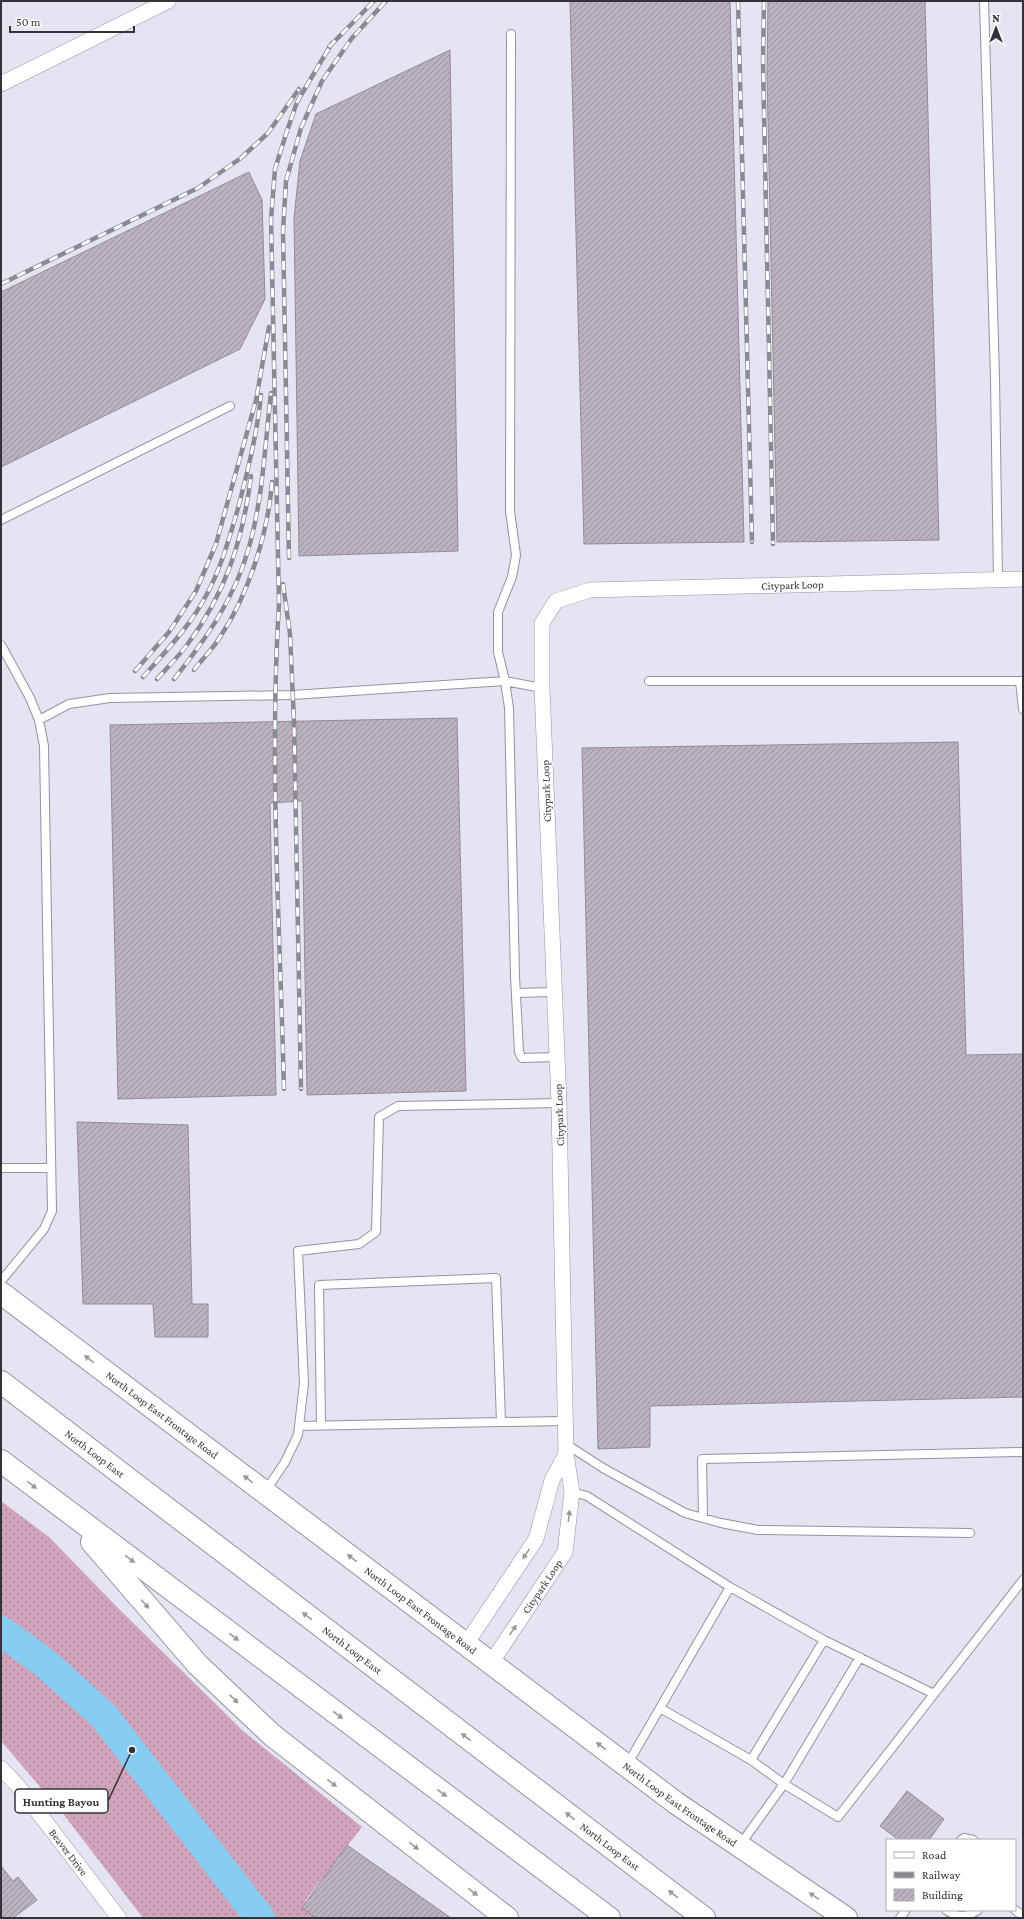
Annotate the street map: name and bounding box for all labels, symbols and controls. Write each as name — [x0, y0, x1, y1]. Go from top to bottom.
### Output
scale bar — [10, 8, 134, 34]
north arrow — [976, 8, 1016, 48]
text: N — [992, 12, 1000, 24]
text: 50 m — [16, 15, 41, 29]
street label: Citypark Loop — [761, 578, 824, 592]
street label: Citypark Loop — [539, 759, 554, 822]
street label: Citypark Loop — [552, 1083, 567, 1146]
one-way arrow — [83, 1355, 94, 1363]
street label: North Loop East Frontage Road — [104, 1369, 221, 1461]
street label: North Loop East — [63, 1427, 127, 1480]
one-way arrow — [243, 1476, 253, 1484]
one-way arrow — [26, 1481, 37, 1489]
one-way arrow — [566, 1510, 573, 1522]
one-way arrow — [522, 1549, 530, 1559]
one-way arrow — [346, 1554, 357, 1562]
one-way arrow — [125, 1555, 135, 1563]
street label: Citypark Loop — [520, 1557, 565, 1616]
street label: North Loop East Frontage Road — [362, 1564, 479, 1656]
one-way arrow — [141, 1598, 150, 1609]
one-way arrow — [302, 1611, 313, 1620]
street label: North Loop East — [320, 1624, 385, 1677]
one-way arrow — [509, 1625, 517, 1635]
one-way arrow — [229, 1633, 239, 1641]
one-way arrow — [229, 1694, 239, 1704]
one-way arrow — [333, 1711, 344, 1719]
one-way arrow — [461, 1733, 472, 1741]
one-way arrow — [595, 1742, 606, 1750]
street label: North Loop East Frontage Road — [621, 1759, 740, 1849]
one-way arrow — [327, 1778, 338, 1787]
callout: Hunting Bayou — [15, 1789, 108, 1813]
one-way arrow — [437, 1789, 448, 1797]
text: Hunting Bayou — [23, 1795, 99, 1809]
one-way arrow — [564, 1811, 575, 1820]
street label: North Loop East — [578, 1820, 643, 1873]
street label: Beaver Drive — [47, 1826, 90, 1878]
legend — [886, 1839, 1016, 1911]
one-way arrow — [408, 1842, 419, 1850]
text: Road — [922, 1848, 947, 1862]
text: Railway — [922, 1868, 961, 1882]
one-way arrow — [467, 1887, 478, 1896]
text: Building — [922, 1888, 963, 1902]
one-way arrow — [668, 1890, 679, 1899]
one-way arrow — [808, 1892, 819, 1900]

